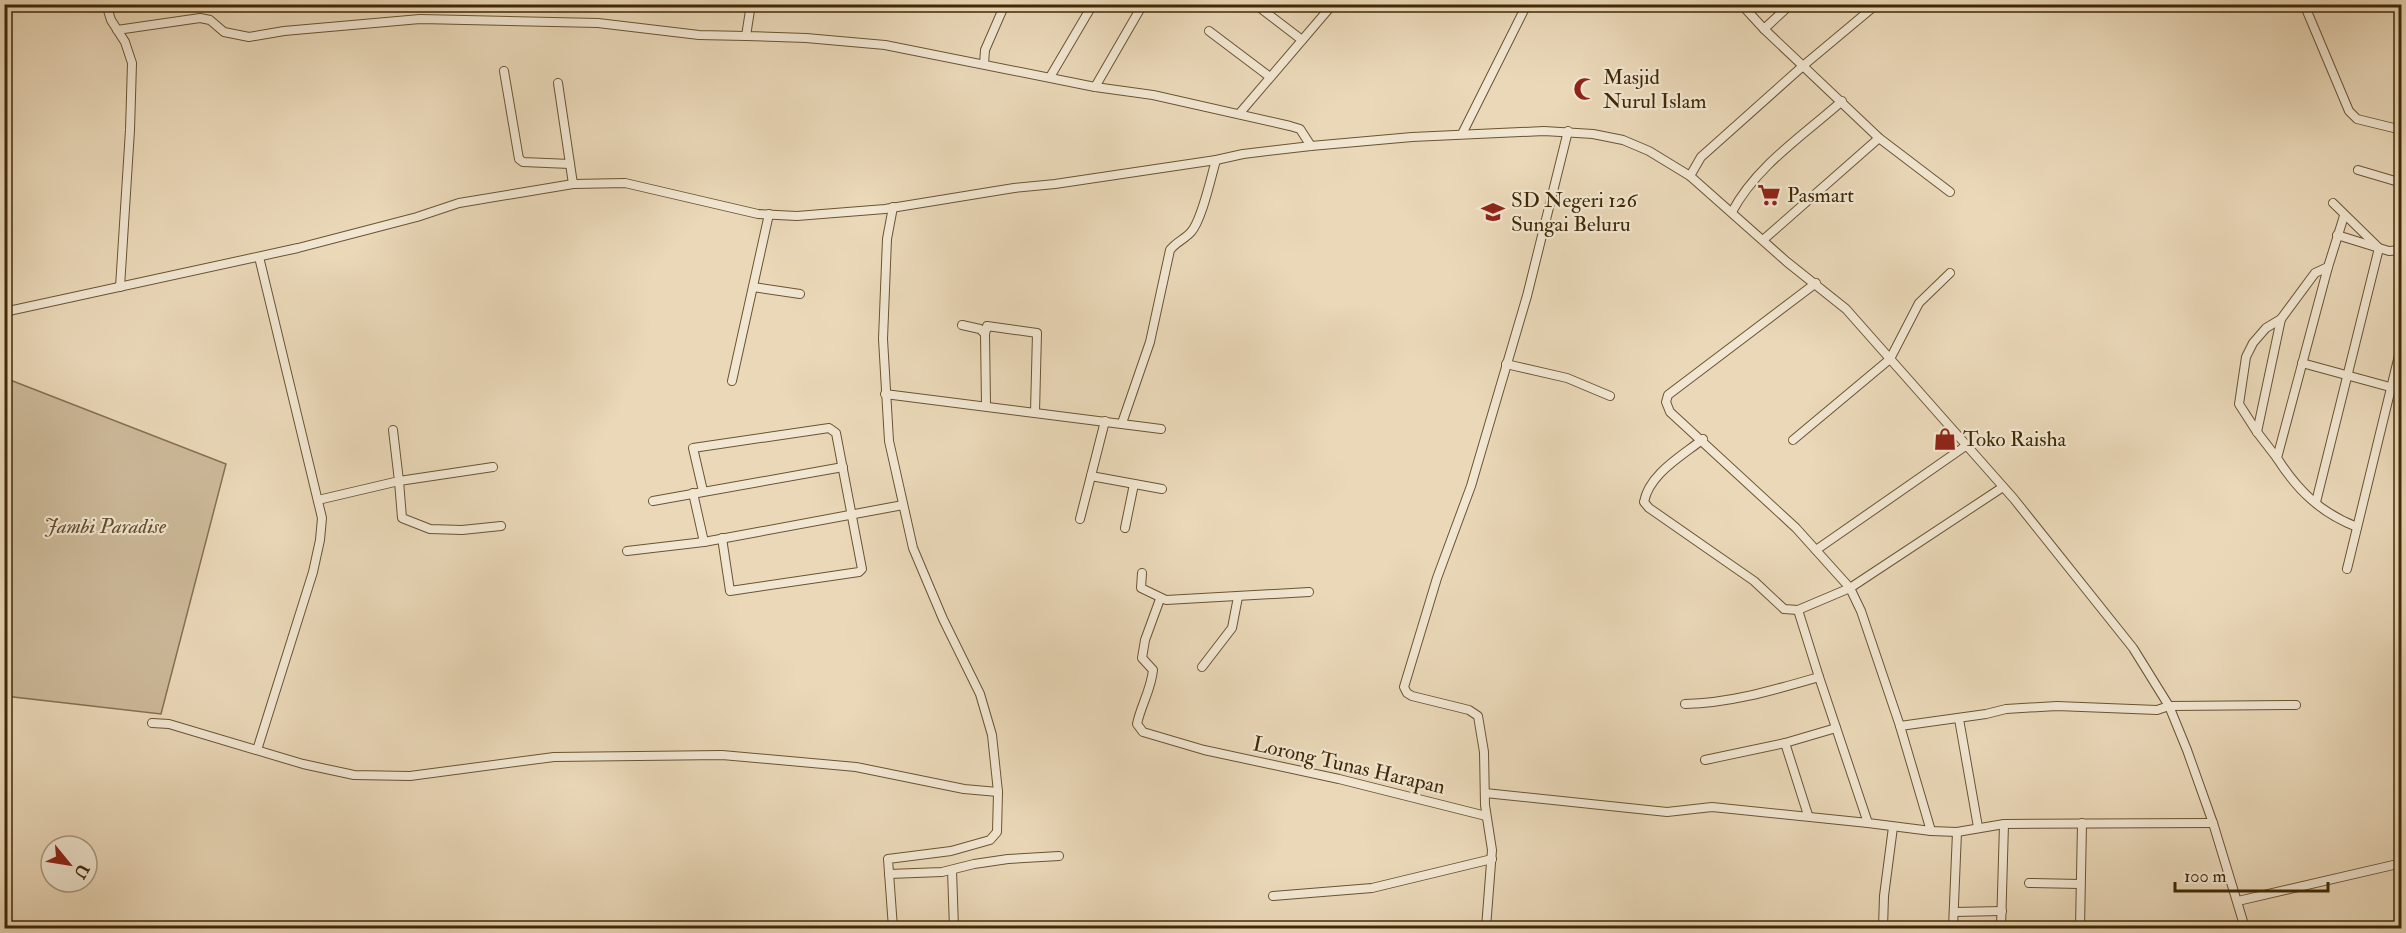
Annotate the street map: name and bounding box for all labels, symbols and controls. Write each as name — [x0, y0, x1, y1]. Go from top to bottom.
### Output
place label: Masjid Nurul Islam — [1603, 64, 1707, 115]
mosque icon: Masjid Nurul Islam — [1572, 76, 1598, 102]
supermarket icon: Pasmart — [1756, 182, 1782, 208]
place label: Pasmart — [1787, 182, 1854, 209]
place label: SD Negeri 126 Sungai Beluru — [1511, 187, 1638, 238]
school or university icon: SD Negeri 126 Sungai Beluru — [1480, 199, 1506, 225]
shop icon: Toko Raisha — [1932, 426, 1958, 452]
place label: Toko Raisha — [1963, 426, 2067, 453]
park label: Jambi Paradise — [44, 513, 167, 540]
street label: Lorong Tunas Harapan — [1250, 730, 1448, 801]
north arrow — [39, 834, 99, 894]
scale bar — [2175, 855, 2328, 893]
text: U — [69, 860, 93, 882]
text: 100 m — [2184, 865, 2227, 888]

